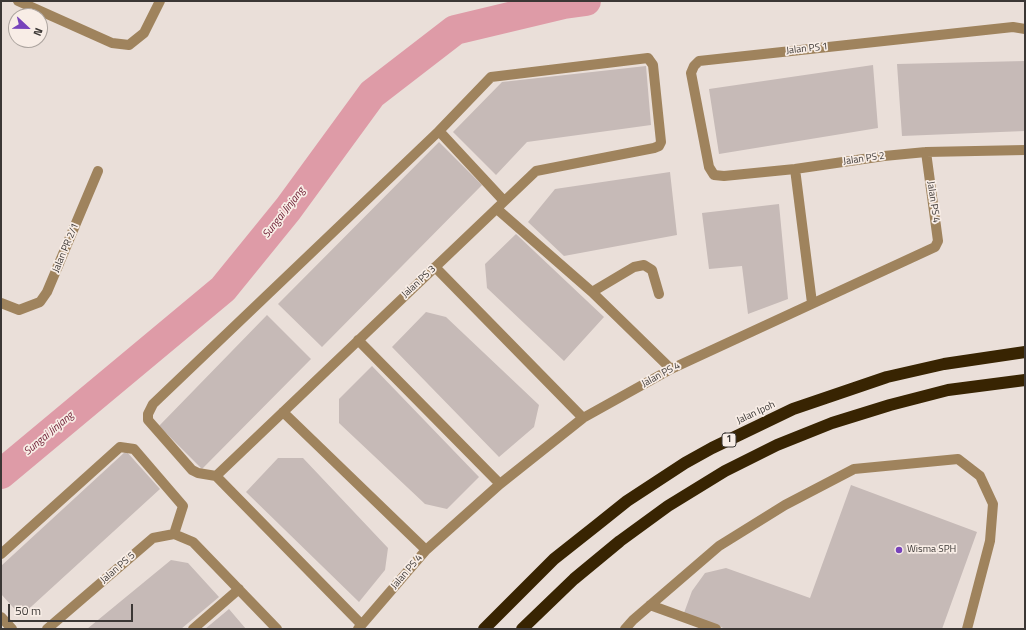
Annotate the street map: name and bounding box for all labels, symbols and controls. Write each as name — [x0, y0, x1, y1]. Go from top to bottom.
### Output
north arrow — [8, 8, 48, 48]
text: N — [29, 26, 47, 39]
street label: Jalan PS 1 — [786, 41, 828, 57]
street label: Jalan PS 2 — [842, 150, 886, 168]
street label: Jalan PS 4 — [924, 180, 942, 224]
water label: Sungai Jinjang — [260, 185, 308, 241]
street label: Jalan PR 2/1 — [50, 222, 82, 274]
street label: Jalan PS 3 — [400, 263, 438, 301]
street label: Jalan PS 4 — [640, 360, 682, 390]
street label: Jalan Ipoh — [735, 399, 777, 427]
water label: Sungai Jinjang — [21, 409, 77, 459]
road number: 1 — [722, 433, 736, 447]
place label: Wisma SPH — [907, 544, 956, 556]
marker: Wisma SPH — [894, 545, 904, 555]
street label: Jalan PS 5 — [98, 550, 138, 586]
street label: Jalan PS 4 — [389, 552, 425, 592]
scale bar — [10, 596, 135, 622]
text: 50 m — [15, 601, 41, 620]

